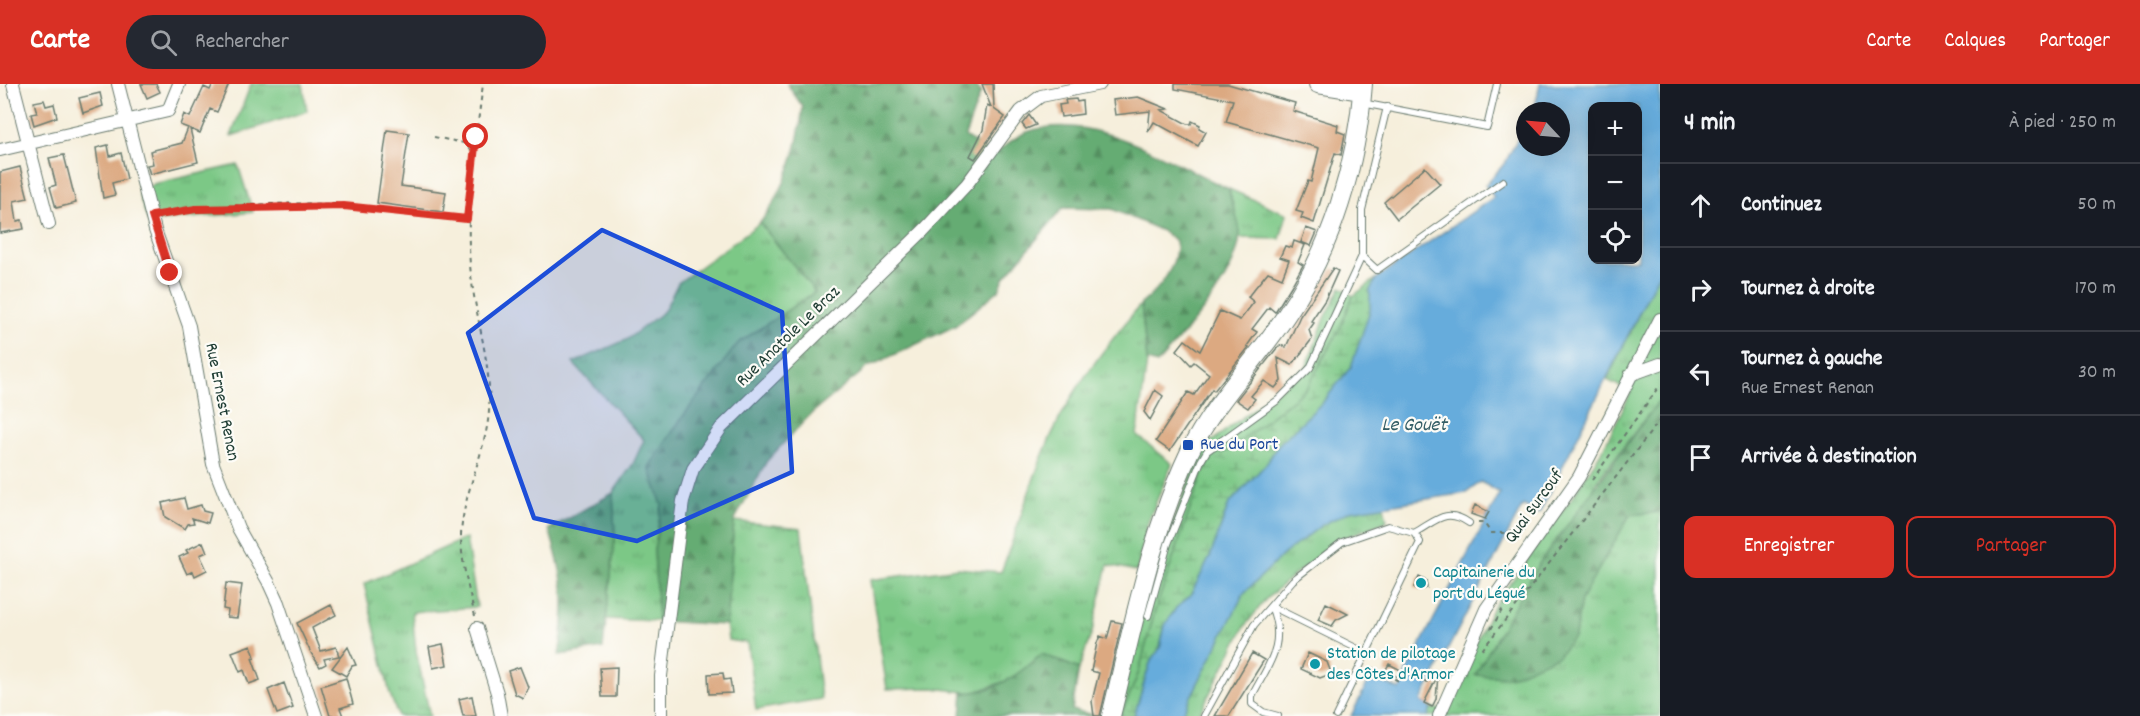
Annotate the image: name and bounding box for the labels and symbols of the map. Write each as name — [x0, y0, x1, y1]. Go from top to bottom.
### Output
north arrow — [1516, 102, 1570, 156]
route start — [462, 123, 488, 149]
route end — [156, 259, 182, 285]
street label: Rue Anatole Le Braz — [731, 281, 847, 393]
street label: Rue Ernest Renan — [197, 341, 245, 463]
water label: Le Gouët — [1381, 412, 1448, 440]
place label: Rue du Port — [1200, 433, 1279, 458]
marker: Rue du Port — [1181, 438, 1195, 452]
street label: Quai Surcouf — [1500, 464, 1571, 549]
place label: Capitainerie du port du Légué — [1433, 561, 1535, 607]
marker: Capitainerie du port du Légué — [1414, 576, 1428, 590]
place label: Station de pilotage des Côtes d'Armor — [1327, 642, 1456, 688]
marker: Station de pilotage des Côtes d'Armor — [1308, 657, 1322, 671]

